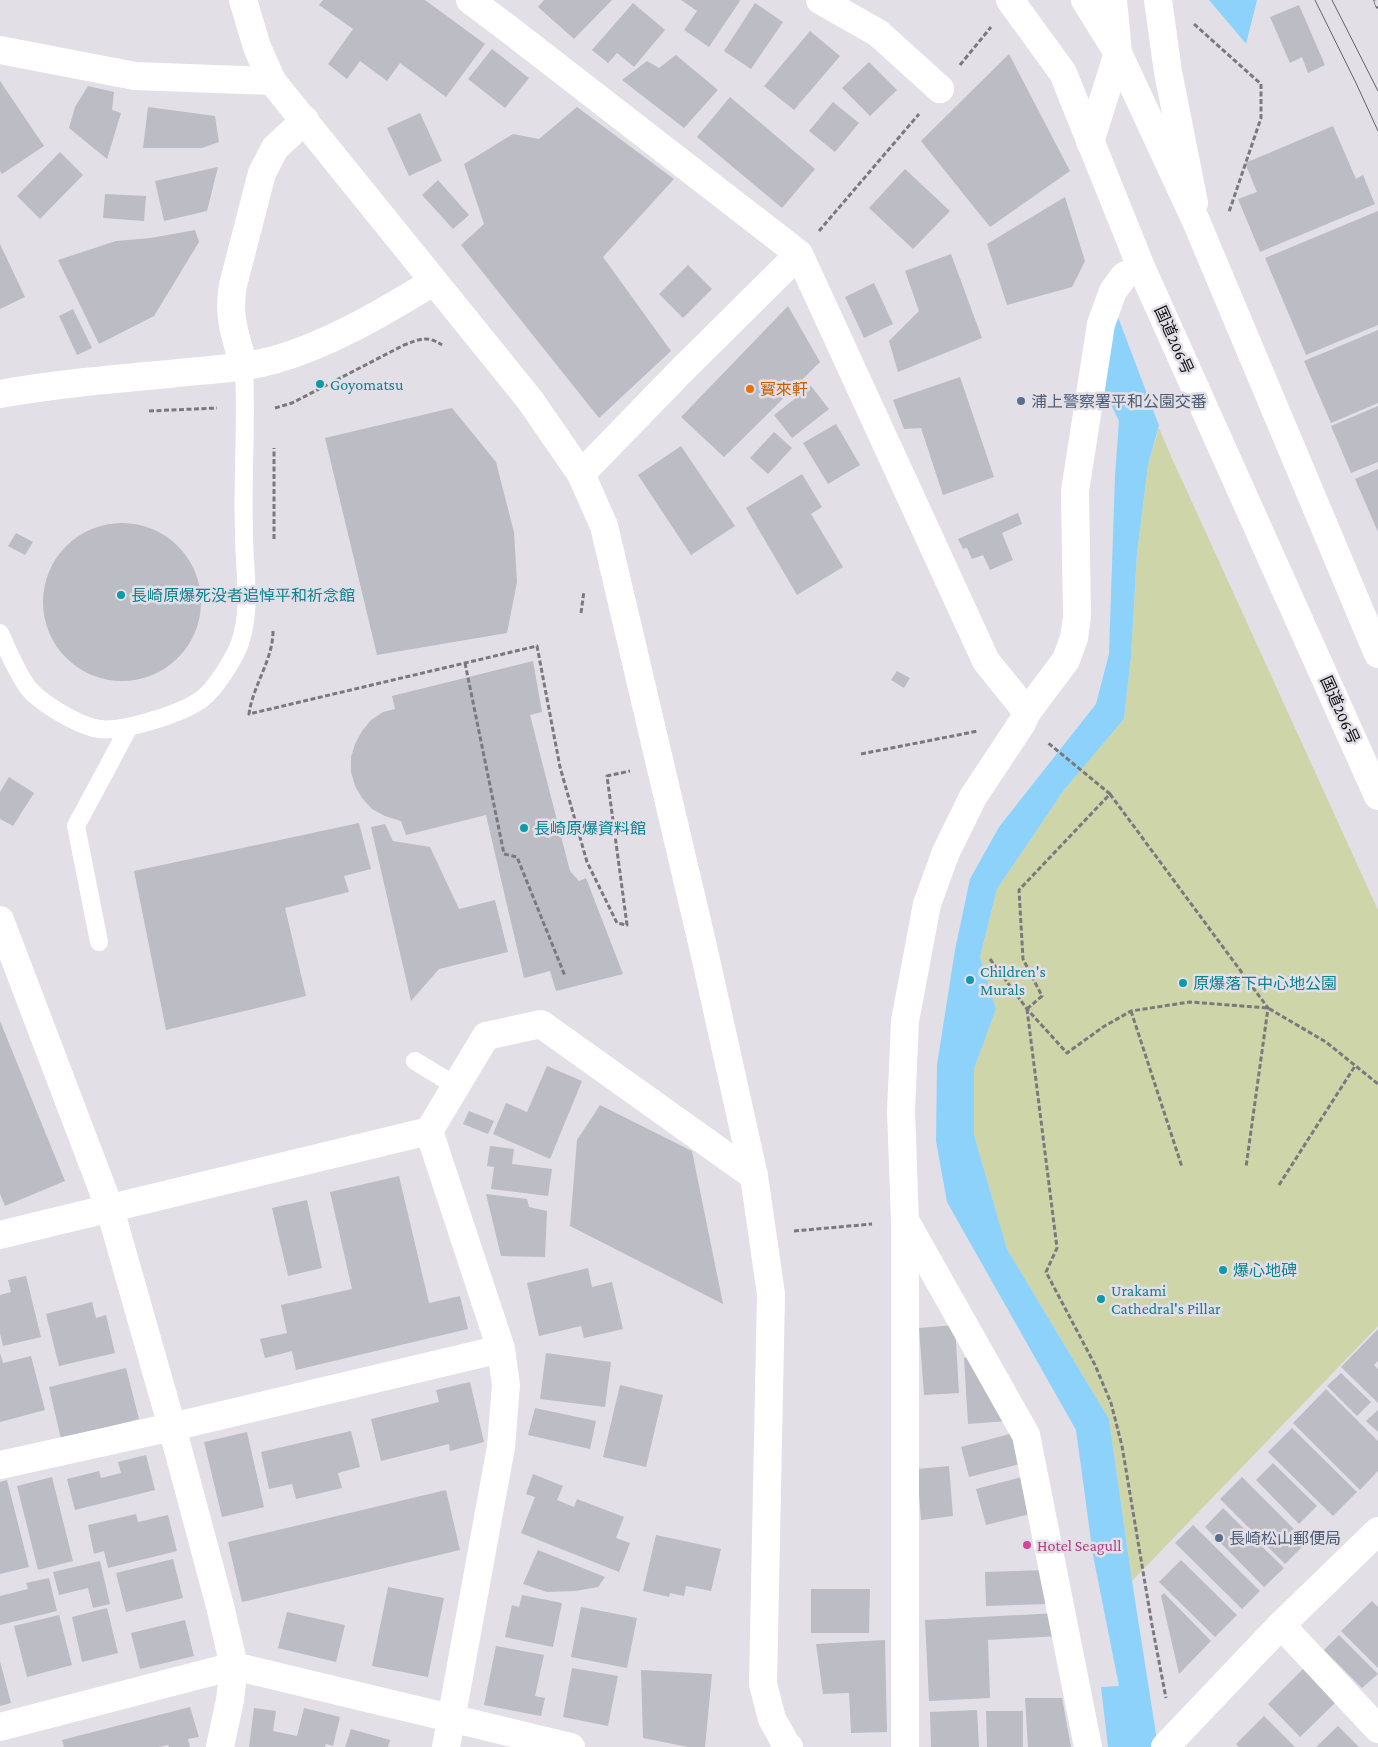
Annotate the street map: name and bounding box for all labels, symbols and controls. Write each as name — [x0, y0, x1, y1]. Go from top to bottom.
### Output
street label: 国道206号 — [1151, 303, 1197, 377]
place label: Goyomatsu — [330, 376, 404, 394]
marker: Goyomatsu — [314, 378, 326, 390]
place label: 寳來軒 — [760, 381, 808, 398]
marker: 寳來軒 — [744, 383, 756, 395]
place label: 浦上警察署平和公園交番 — [1031, 393, 1207, 410]
marker: 浦上警察署平和公園交番 — [1015, 395, 1027, 407]
place label: 長崎原爆死没者追悼平和祈念館 — [131, 587, 355, 604]
marker: 長崎原爆死没者追悼平和祈念館 — [115, 589, 127, 601]
street label: 国道206号 — [1317, 673, 1363, 747]
place label: 長崎原爆資料館 — [534, 820, 646, 837]
marker: 長崎原爆資料館 — [518, 822, 530, 834]
place label: Children's Murals — [980, 963, 1046, 998]
marker: Children's Murals — [964, 974, 976, 986]
place label: 原爆落下中心地公園 — [1193, 975, 1337, 992]
marker: 原爆落下中心地公園 — [1177, 977, 1189, 989]
place label: 爆心地碑 — [1233, 1262, 1297, 1279]
marker: 爆心地碑 — [1217, 1264, 1229, 1276]
place label: Urakami Cathedral's Pillar — [1111, 1282, 1221, 1317]
marker: Urakami Cathedral's Pillar — [1095, 1293, 1107, 1305]
place label: 長崎松山郵便局 — [1229, 1530, 1341, 1547]
marker: 長崎松山郵便局 — [1213, 1532, 1225, 1544]
place label: Hotel Seagull — [1037, 1537, 1121, 1555]
marker: Hotel Seagull — [1021, 1539, 1033, 1551]

